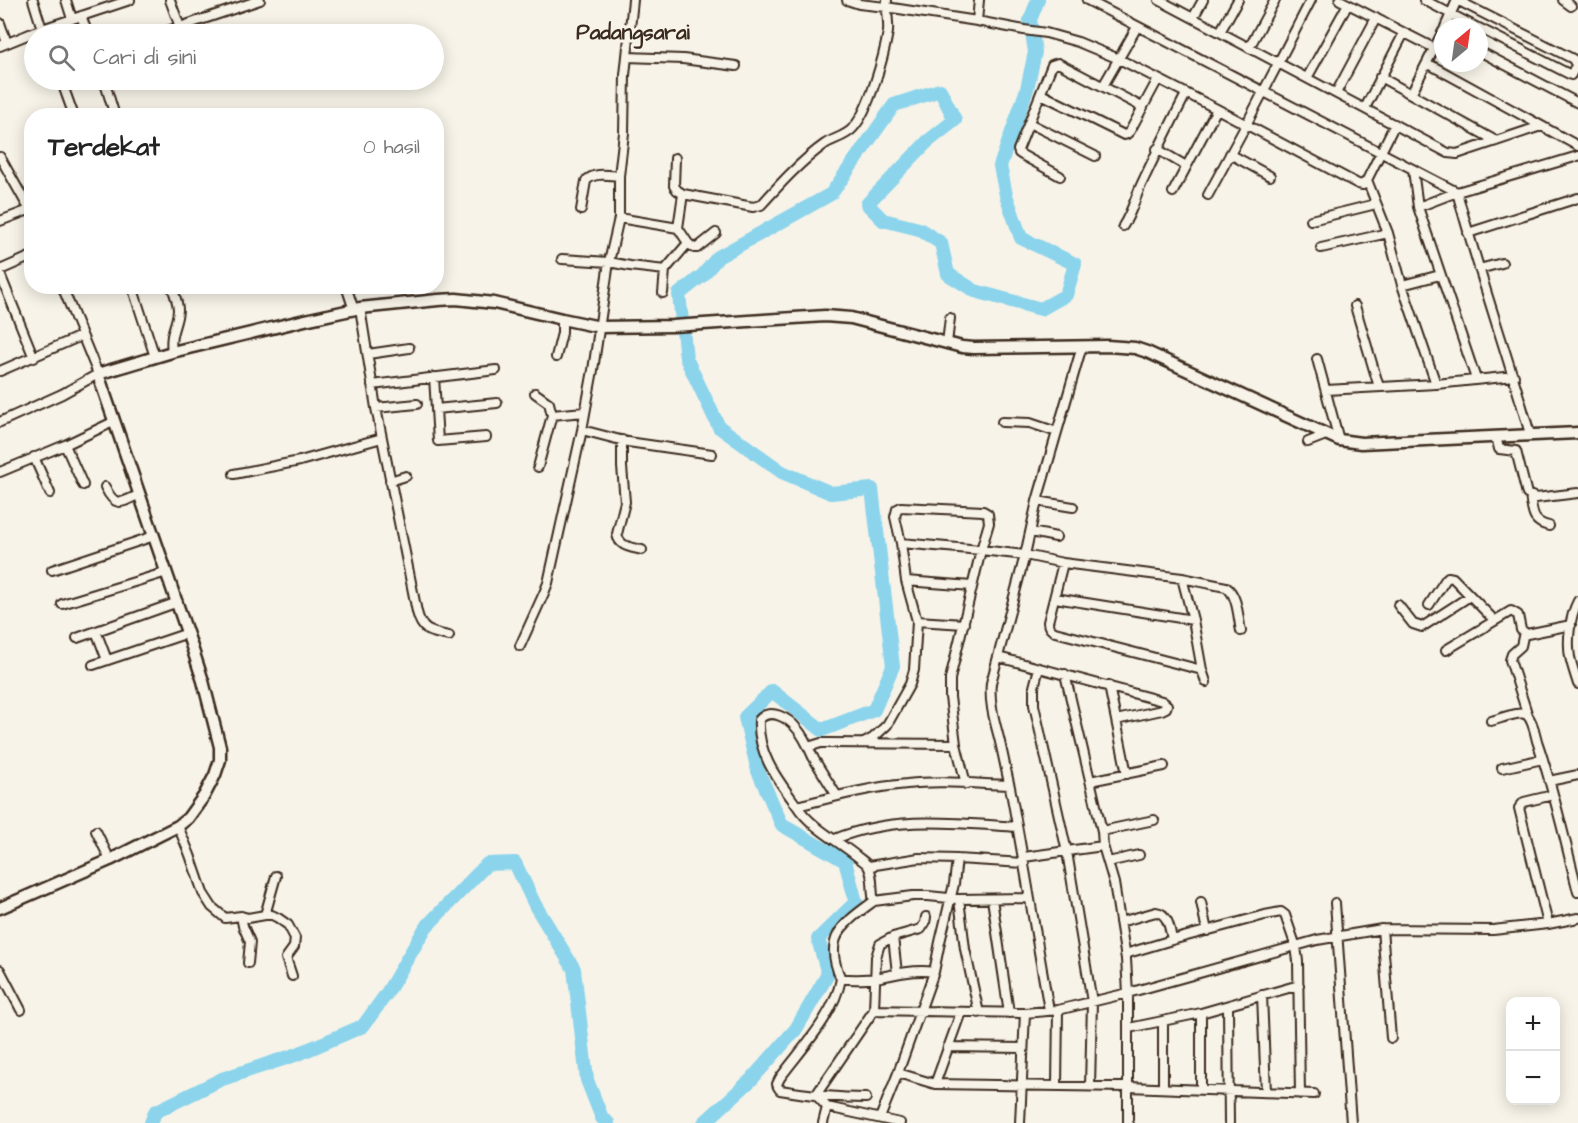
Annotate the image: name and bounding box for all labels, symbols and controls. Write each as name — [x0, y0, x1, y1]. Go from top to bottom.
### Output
district label: Padangsarai — [576, 18, 691, 49]
north arrow — [1434, 18, 1488, 72]
search box — [24, 24, 444, 90]
icon: search — [45, 41, 78, 74]
text: Cari di sini — [93, 42, 196, 73]
text: Terdekat — [48, 129, 160, 165]
text: 0 hasil — [363, 133, 420, 161]
map controls — [1506, 997, 1560, 1105]
button: + — [1506, 997, 1560, 1051]
button: − — [1506, 1051, 1560, 1105]

